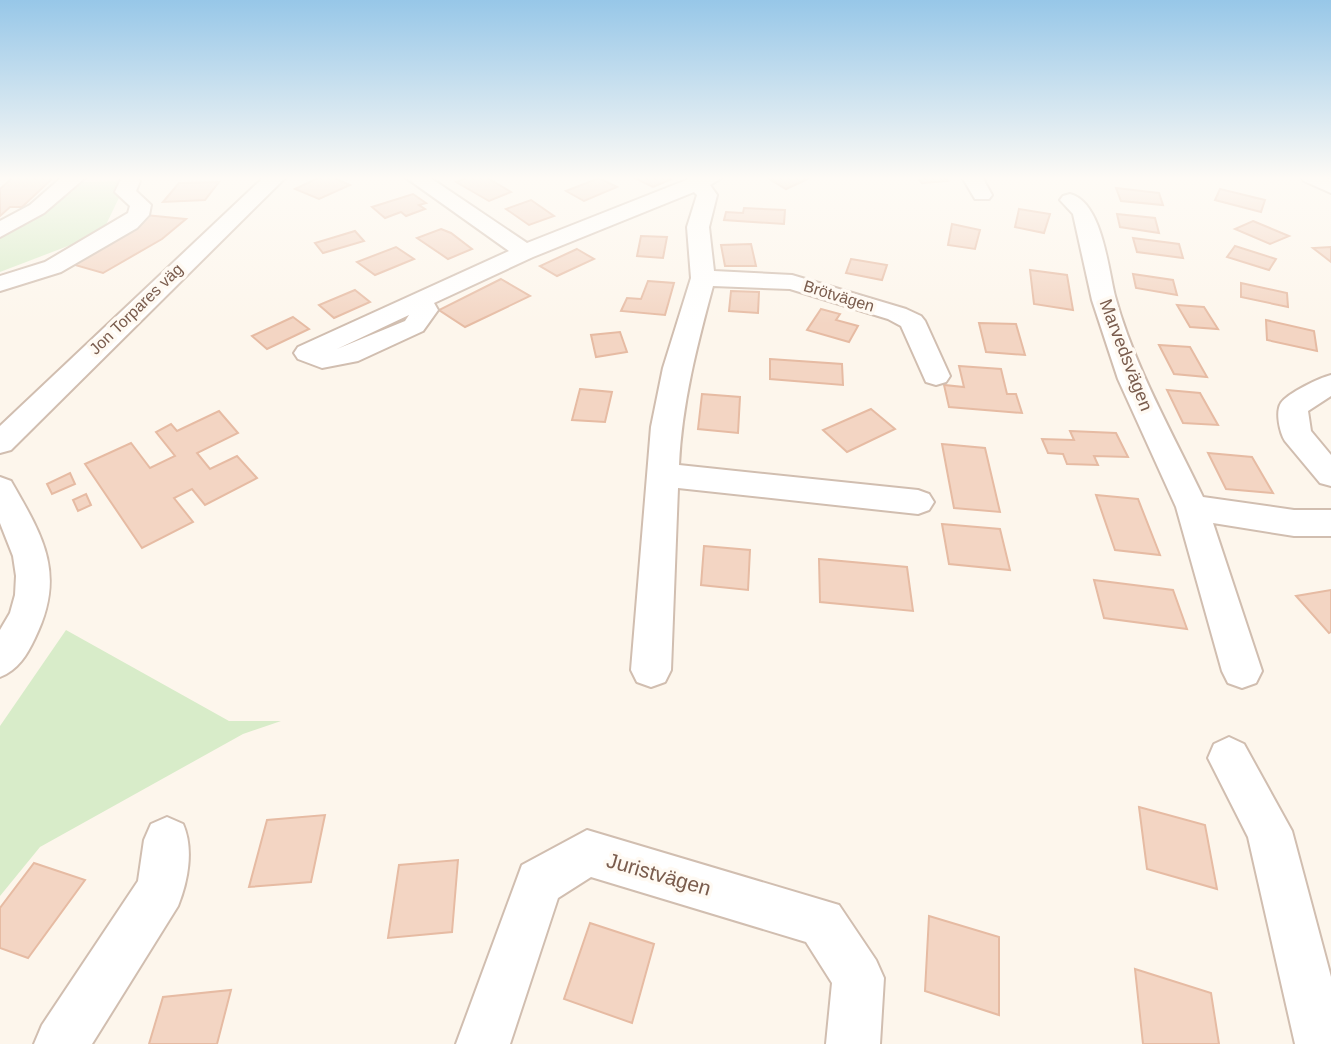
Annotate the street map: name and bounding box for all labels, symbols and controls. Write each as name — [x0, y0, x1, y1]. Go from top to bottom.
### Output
street label: Jon Torpares väg — [86, 260, 186, 358]
street label: Brötvägen — [802, 277, 876, 315]
street label: Marvedsvägen — [1096, 296, 1156, 414]
street label: Juristvägen — [604, 848, 714, 900]

